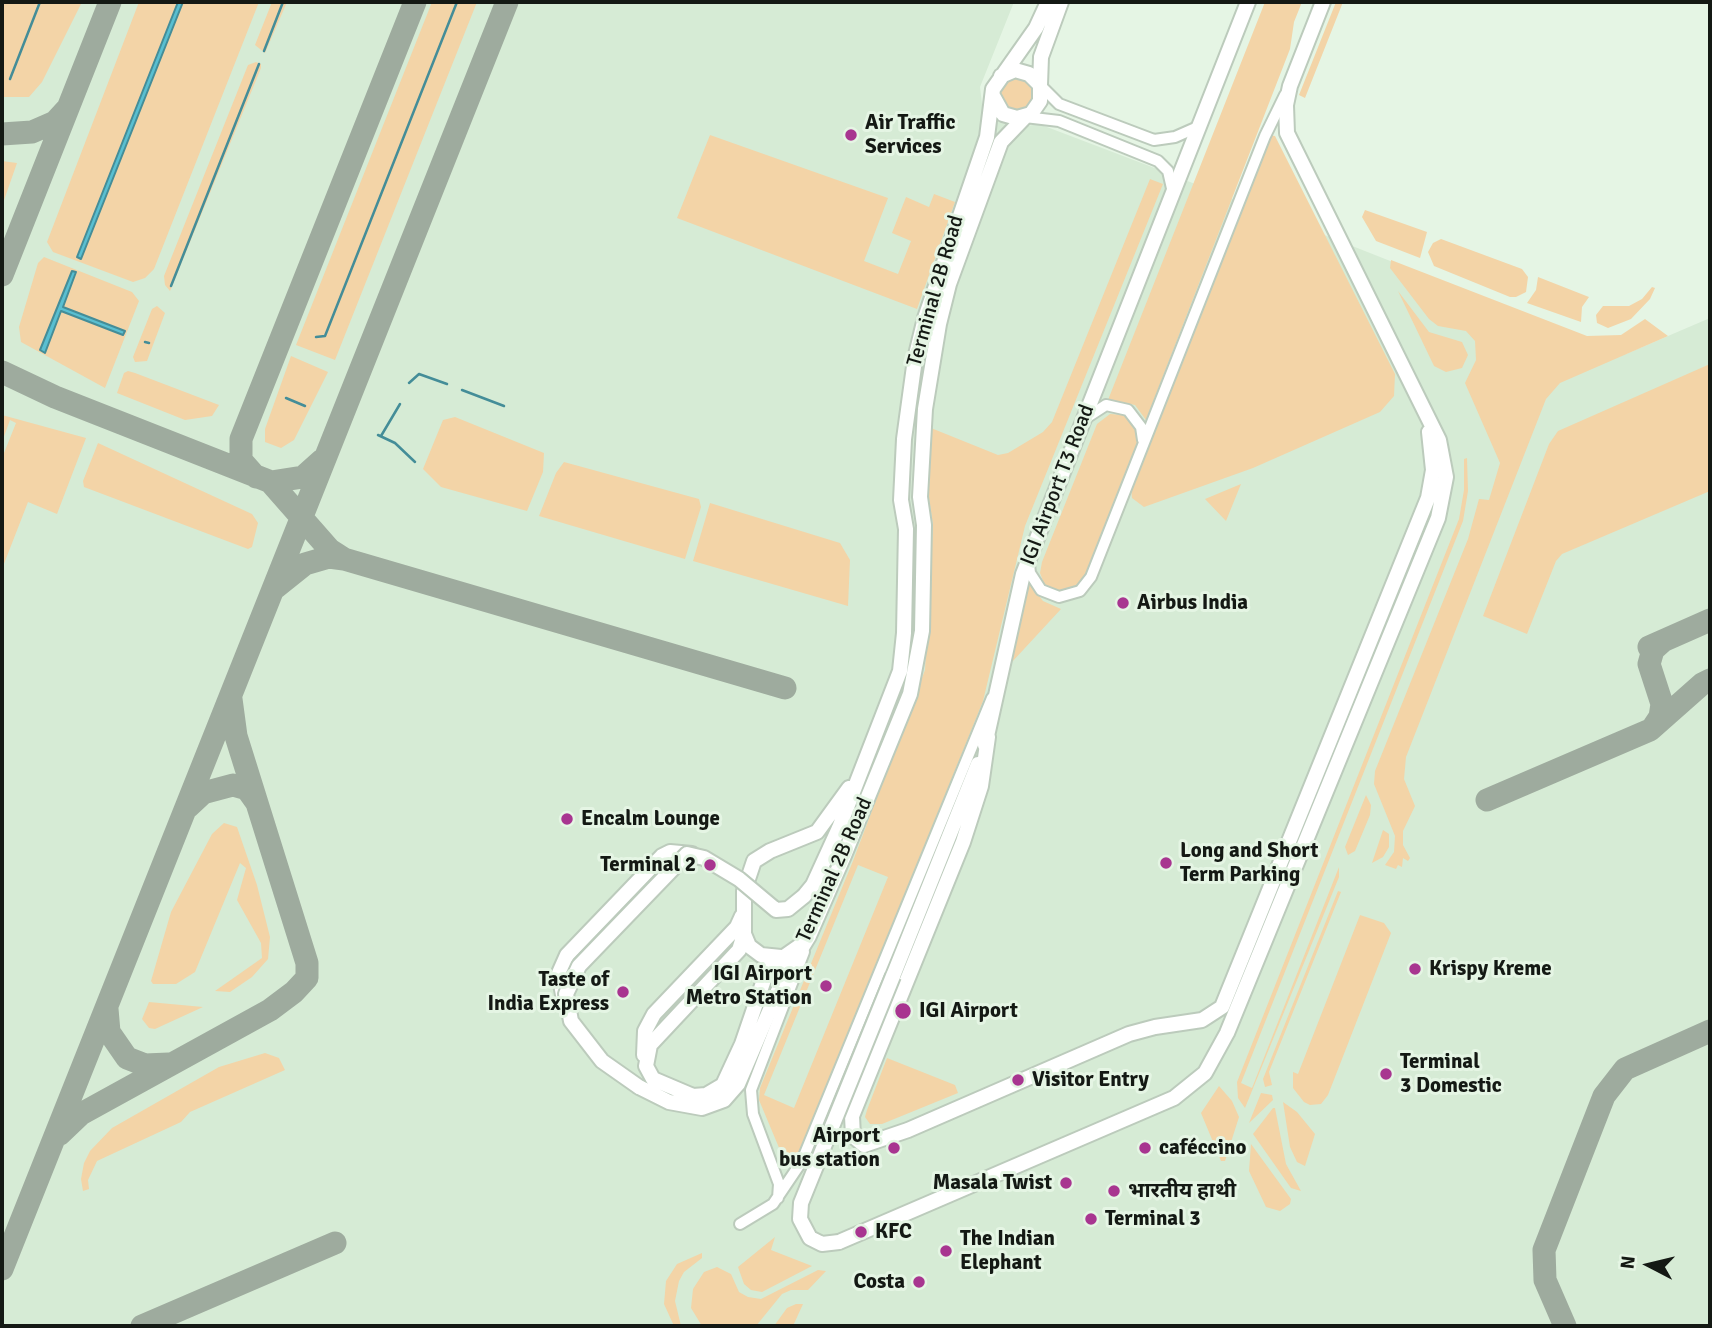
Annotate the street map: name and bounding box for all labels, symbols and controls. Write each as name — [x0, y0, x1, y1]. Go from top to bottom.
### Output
place label: Air Traffic Services — [865, 110, 955, 160]
marker: Air Traffic Services — [843, 127, 859, 143]
street label: Terminal 2B Road — [902, 213, 970, 369]
street label: IGI Airport T3 Road — [1016, 401, 1100, 569]
place label: Airbus India — [1137, 590, 1248, 616]
marker: Airbus India — [1115, 595, 1131, 611]
street label: Terminal 2B Road — [792, 794, 878, 946]
place label: Encalm Lounge — [581, 806, 720, 832]
marker: Encalm Lounge — [559, 811, 575, 827]
place label: Long and Short Term Parking — [1180, 838, 1318, 888]
place label: Terminal 2 — [600, 852, 696, 878]
marker: Long and Short Term Parking — [1158, 855, 1174, 871]
marker: Terminal 2 — [702, 857, 718, 873]
place label: Krispy Kreme — [1429, 956, 1552, 982]
place label: IGI Airport Metro Station — [686, 961, 812, 1011]
marker: Krispy Kreme — [1407, 961, 1423, 977]
place label: Taste of India Express — [487, 967, 609, 1017]
marker: IGI Airport Metro Station — [818, 978, 834, 994]
marker: Taste of India Express — [615, 984, 631, 1000]
place label: IGI Airport — [919, 998, 1018, 1024]
marker: IGI Airport — [893, 1001, 913, 1021]
place label: Terminal 3 Domestic — [1400, 1049, 1502, 1099]
marker: Terminal 3 Domestic — [1378, 1066, 1394, 1082]
place label: Visitor Entry — [1032, 1067, 1149, 1093]
marker: Visitor Entry — [1010, 1072, 1026, 1088]
place label: Airport bus station — [779, 1123, 880, 1173]
place label: caféccino — [1159, 1135, 1246, 1161]
marker: Airport bus station — [886, 1140, 902, 1156]
marker: caféccino — [1137, 1140, 1153, 1156]
place label: Masala Twist — [933, 1170, 1052, 1196]
marker: Masala Twist — [1058, 1175, 1074, 1191]
place label: भारतीय हाथी — [1128, 1178, 1236, 1204]
marker: भारतीय हाथी — [1106, 1183, 1122, 1199]
place label: Terminal 3 — [1105, 1206, 1201, 1232]
marker: Terminal 3 — [1083, 1211, 1099, 1227]
place label: KFC — [875, 1219, 912, 1245]
marker: KFC — [853, 1224, 869, 1240]
place label: The Indian Elephant — [960, 1226, 1055, 1276]
north arrow — [1614, 1230, 1684, 1300]
marker: The Indian Elephant — [938, 1243, 954, 1259]
text: N — [1615, 1254, 1641, 1270]
place label: Costa — [853, 1269, 905, 1295]
marker: Costa — [911, 1274, 927, 1290]

